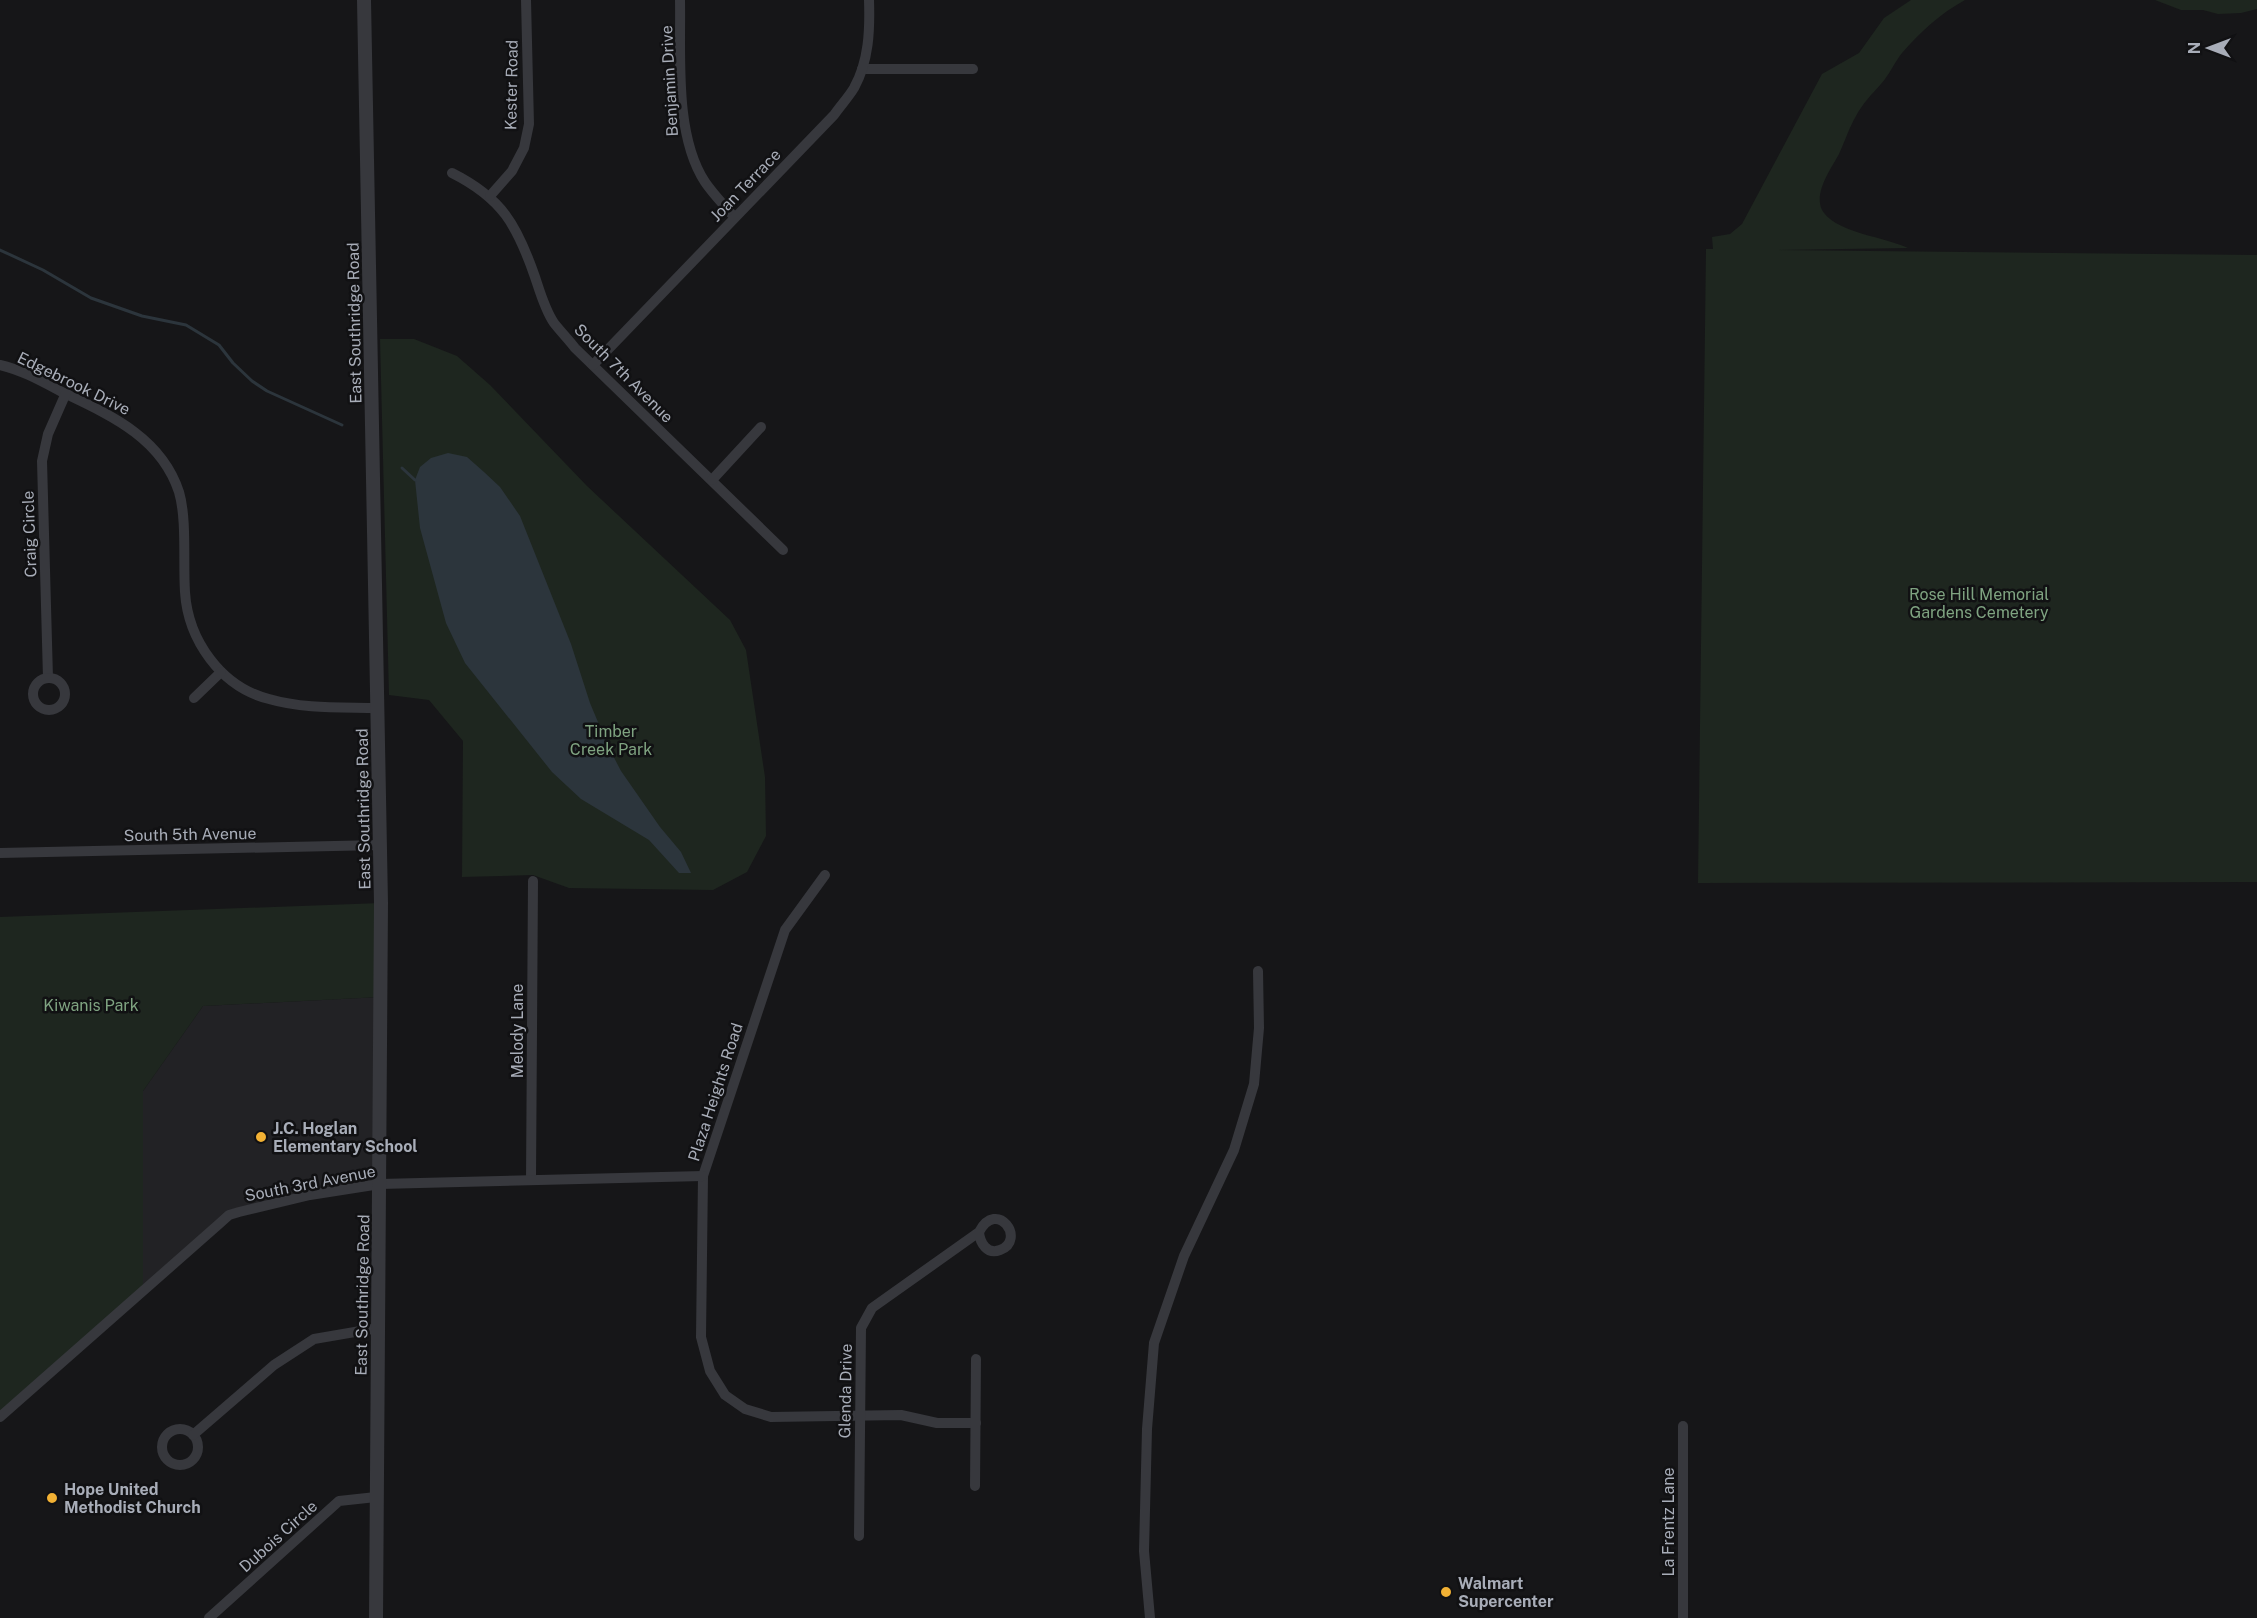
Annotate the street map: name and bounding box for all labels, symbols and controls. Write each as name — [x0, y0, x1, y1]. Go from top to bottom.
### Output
north arrow — [2179, 18, 2239, 78]
street label: Benjamin Drive — [657, 25, 682, 137]
street label: Kester Road — [501, 40, 522, 130]
text: N — [2185, 42, 2204, 54]
street label: Joan Terrace — [706, 145, 785, 226]
street label: East Southridge Road — [344, 242, 365, 404]
street label: South 7th Avenue — [570, 320, 677, 427]
street label: Edgebrook Drive — [14, 348, 133, 419]
street label: Craig Circle — [18, 490, 41, 578]
park label: Rose Hill Memorial Gardens Cemetery — [1909, 585, 2049, 622]
park label: Timber Creek Park — [570, 722, 652, 759]
street label: East Southridge Road — [353, 728, 374, 890]
street label: South 5th Avenue — [123, 824, 257, 845]
street label: Melody Lane — [508, 984, 527, 1078]
park label: Kiwanis Park — [43, 996, 139, 1015]
street label: Plaza Heights Road — [684, 1021, 747, 1164]
place label: J.C. Hoglan Elementary School — [273, 1119, 418, 1156]
marker: J.C. Hoglan Elementary School — [254, 1130, 268, 1144]
street label: South 3rd Avenue — [243, 1161, 377, 1206]
street label: East Southridge Road — [352, 1214, 373, 1376]
street label: Glenda Drive — [835, 1343, 856, 1439]
street label: La Frentz Lane — [1659, 1467, 1678, 1577]
place label: Hope United Methodist Church — [64, 1480, 201, 1517]
marker: Hope United Methodist Church — [45, 1491, 59, 1505]
street label: Dubois Circle — [235, 1496, 321, 1576]
place label: Walmart Supercenter — [1458, 1574, 1554, 1611]
marker: Walmart Supercenter — [1439, 1585, 1453, 1599]

